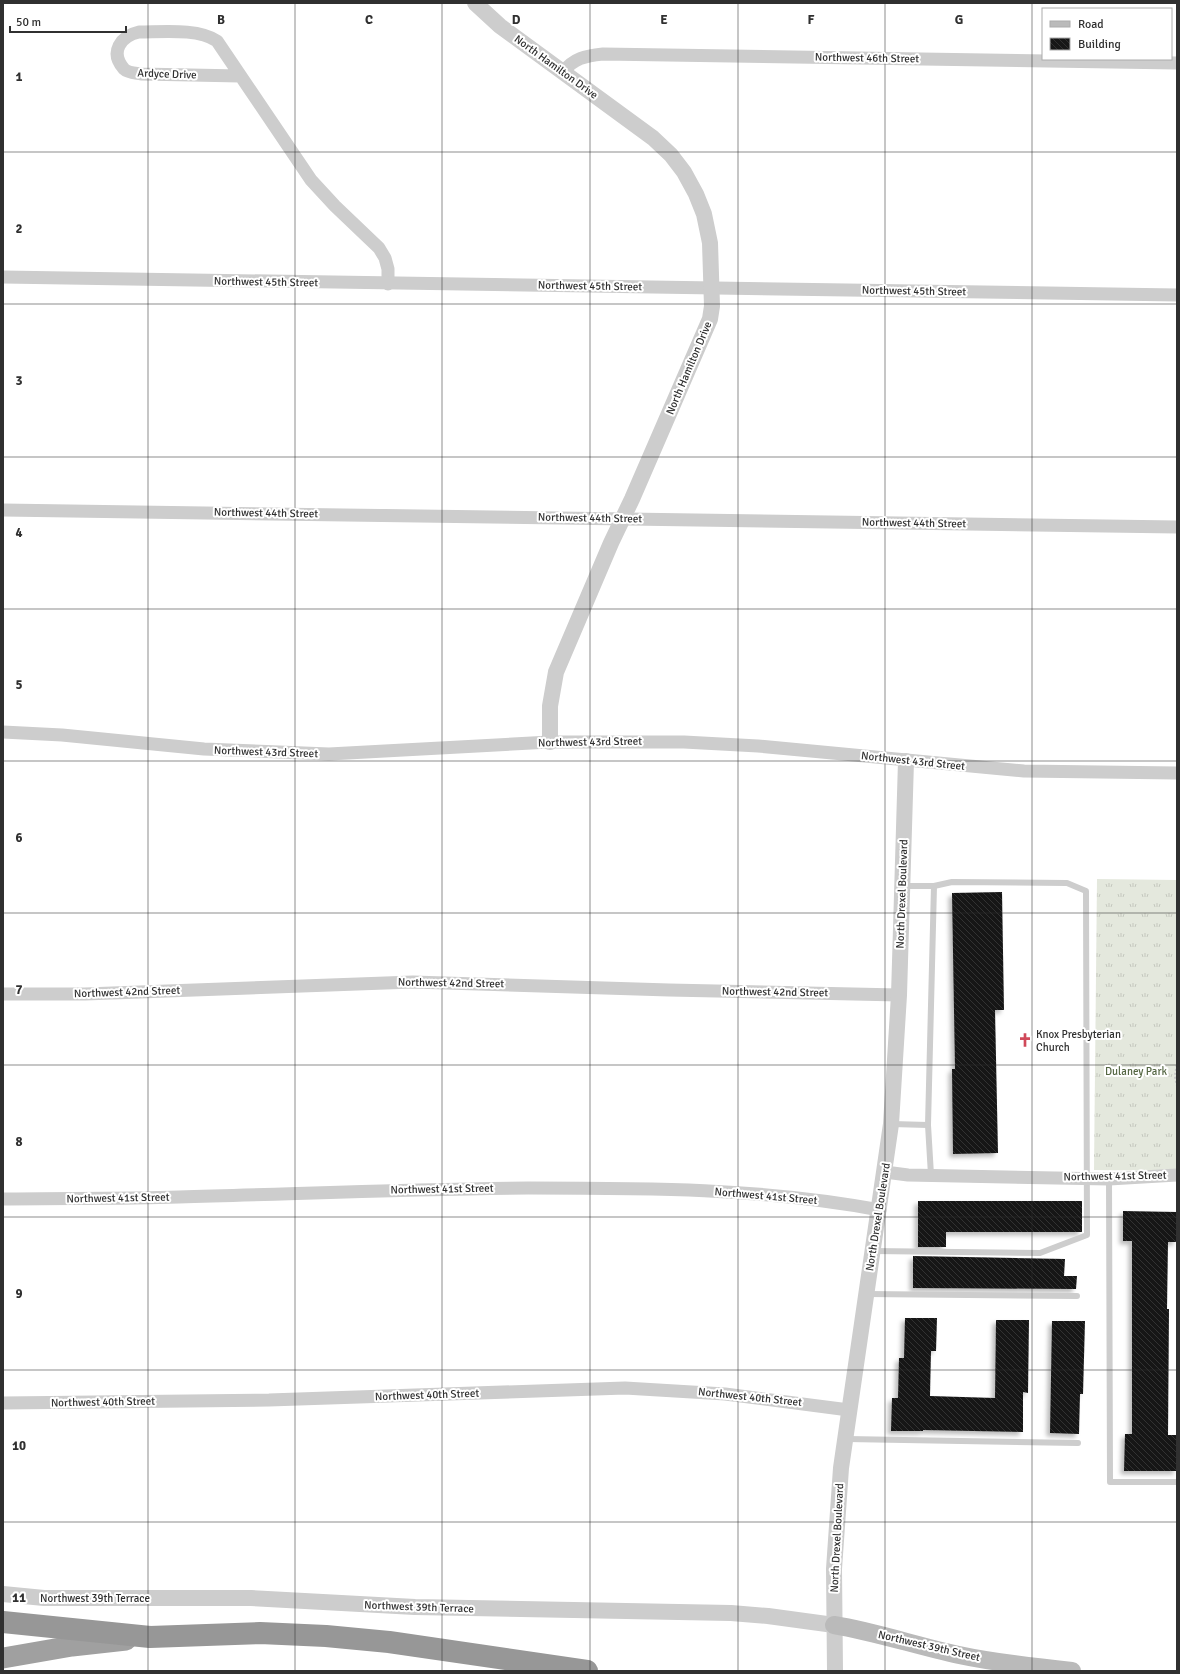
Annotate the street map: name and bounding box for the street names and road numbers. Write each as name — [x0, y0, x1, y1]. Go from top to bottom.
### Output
street label: North Hamilton Drive — [512, 32, 600, 102]
street label: Northwest 46th Street — [815, 51, 919, 65]
street label: Ardyce Drive — [137, 66, 197, 82]
street label: Northwest 45th Street — [214, 275, 318, 289]
street label: Northwest 45th Street — [538, 279, 642, 293]
street label: Northwest 45th Street — [862, 284, 966, 298]
street label: North Hamilton Drive — [663, 319, 715, 417]
street label: Northwest 44th Street — [214, 506, 318, 520]
street label: Northwest 44th Street — [538, 511, 642, 525]
street label: Northwest 44th Street — [862, 516, 966, 530]
street label: Northwest 43rd Street — [538, 735, 642, 749]
street label: Northwest 43rd Street — [214, 744, 318, 760]
street label: Northwest 43rd Street — [860, 749, 966, 773]
street label: North Drexel Boulevard — [894, 839, 910, 949]
street label: Northwest 42nd Street — [398, 976, 504, 990]
street label: Northwest 42nd Street — [74, 984, 181, 1000]
street label: Northwest 42nd Street — [722, 985, 828, 999]
street label: North Drexel Boulevard — [863, 1162, 893, 1272]
street label: Northwest 41st Street — [1063, 1169, 1167, 1183]
street label: Northwest 41st Street — [390, 1182, 494, 1196]
street label: Northwest 41st Street — [714, 1185, 818, 1207]
street label: Northwest 41st Street — [66, 1191, 170, 1205]
street label: Northwest 40th Street — [697, 1385, 803, 1409]
street label: Northwest 40th Street — [375, 1387, 480, 1403]
street label: Northwest 40th Street — [51, 1395, 155, 1409]
street label: North Drexel Boulevard — [828, 1483, 846, 1593]
street label: Northwest 39th Terrace — [40, 1592, 150, 1605]
street label: Northwest 39th Terrace — [364, 1599, 474, 1615]
street label: Northwest 39th Street — [877, 1628, 981, 1664]

